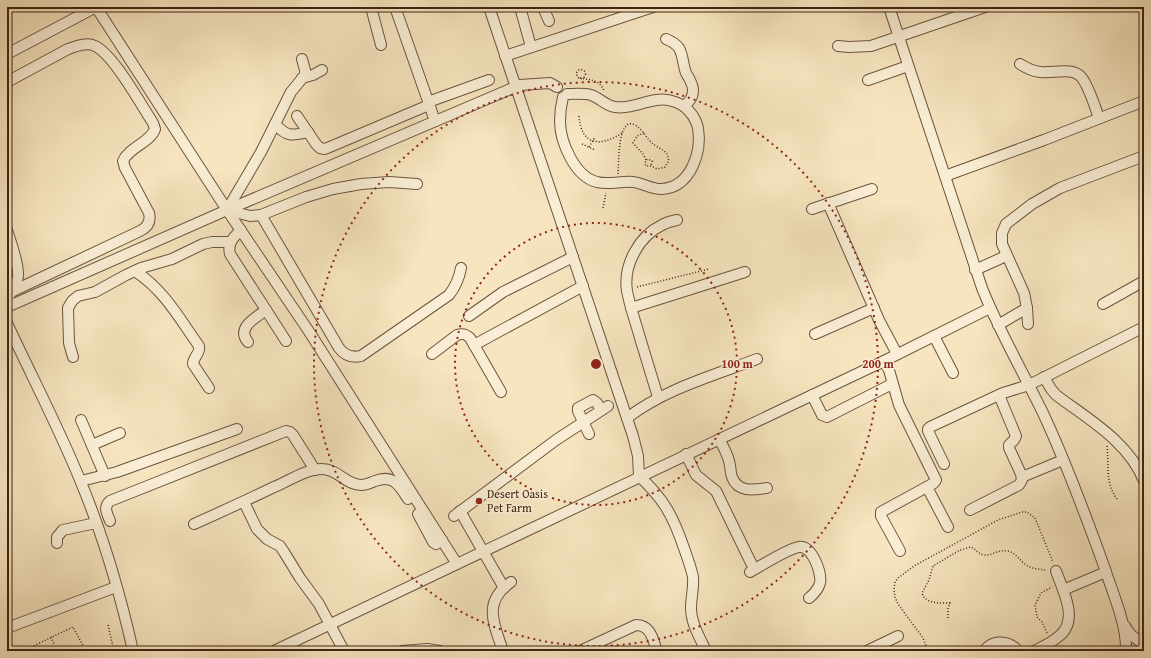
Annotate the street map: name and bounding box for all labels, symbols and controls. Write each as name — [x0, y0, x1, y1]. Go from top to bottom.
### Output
text: 100 m — [721, 355, 754, 372]
text: 200 m — [862, 355, 895, 372]
centre of rings — [589, 357, 603, 371]
place label: Desert Oasis Pet Farm — [487, 485, 548, 516]
marker: Desert Oasis Pet Farm — [474, 496, 484, 506]

